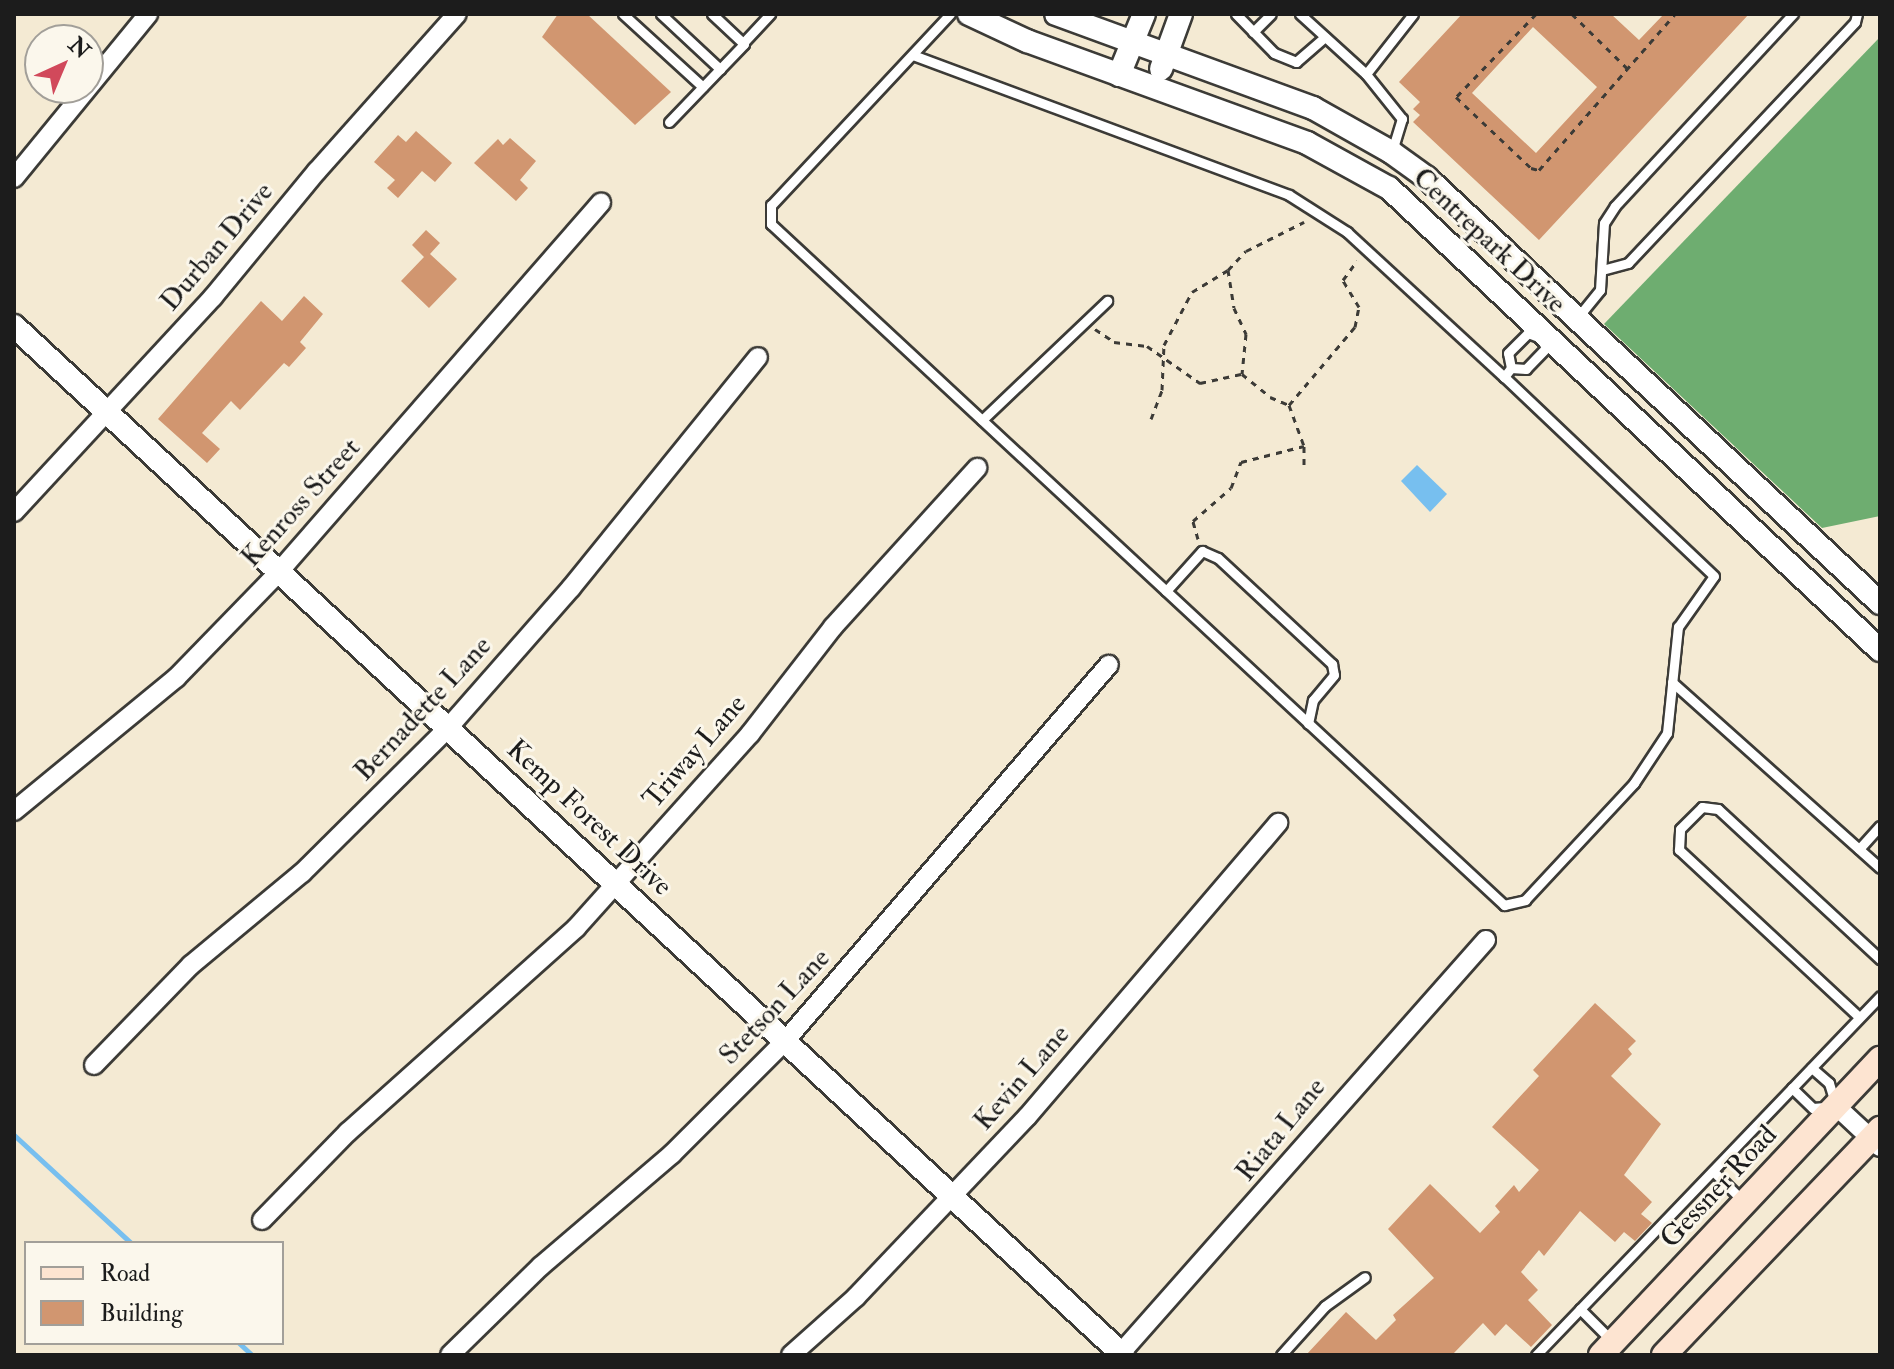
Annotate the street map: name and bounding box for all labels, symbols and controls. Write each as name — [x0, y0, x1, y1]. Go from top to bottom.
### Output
north arrow — [24, 24, 104, 104]
text: N — [62, 31, 96, 65]
street label: Centrepark Drive — [1405, 162, 1573, 320]
street label: Durban Drive — [154, 176, 280, 318]
street label: Kenross Street — [234, 432, 368, 574]
street label: Bernadette Lane — [347, 630, 499, 788]
street label: Triway Lane — [636, 688, 754, 816]
street label: Kemp Forest Drive — [499, 733, 679, 903]
street label: Stetson Lane — [713, 942, 837, 1072]
street label: Kevin Lane — [967, 1018, 1077, 1138]
street label: Riata Lane — [1229, 1071, 1333, 1189]
street label: Gessner Road — [1654, 1119, 1784, 1255]
legend — [24, 1241, 284, 1345]
text: Road — [100, 1258, 150, 1289]
text: Building — [100, 1298, 183, 1329]

